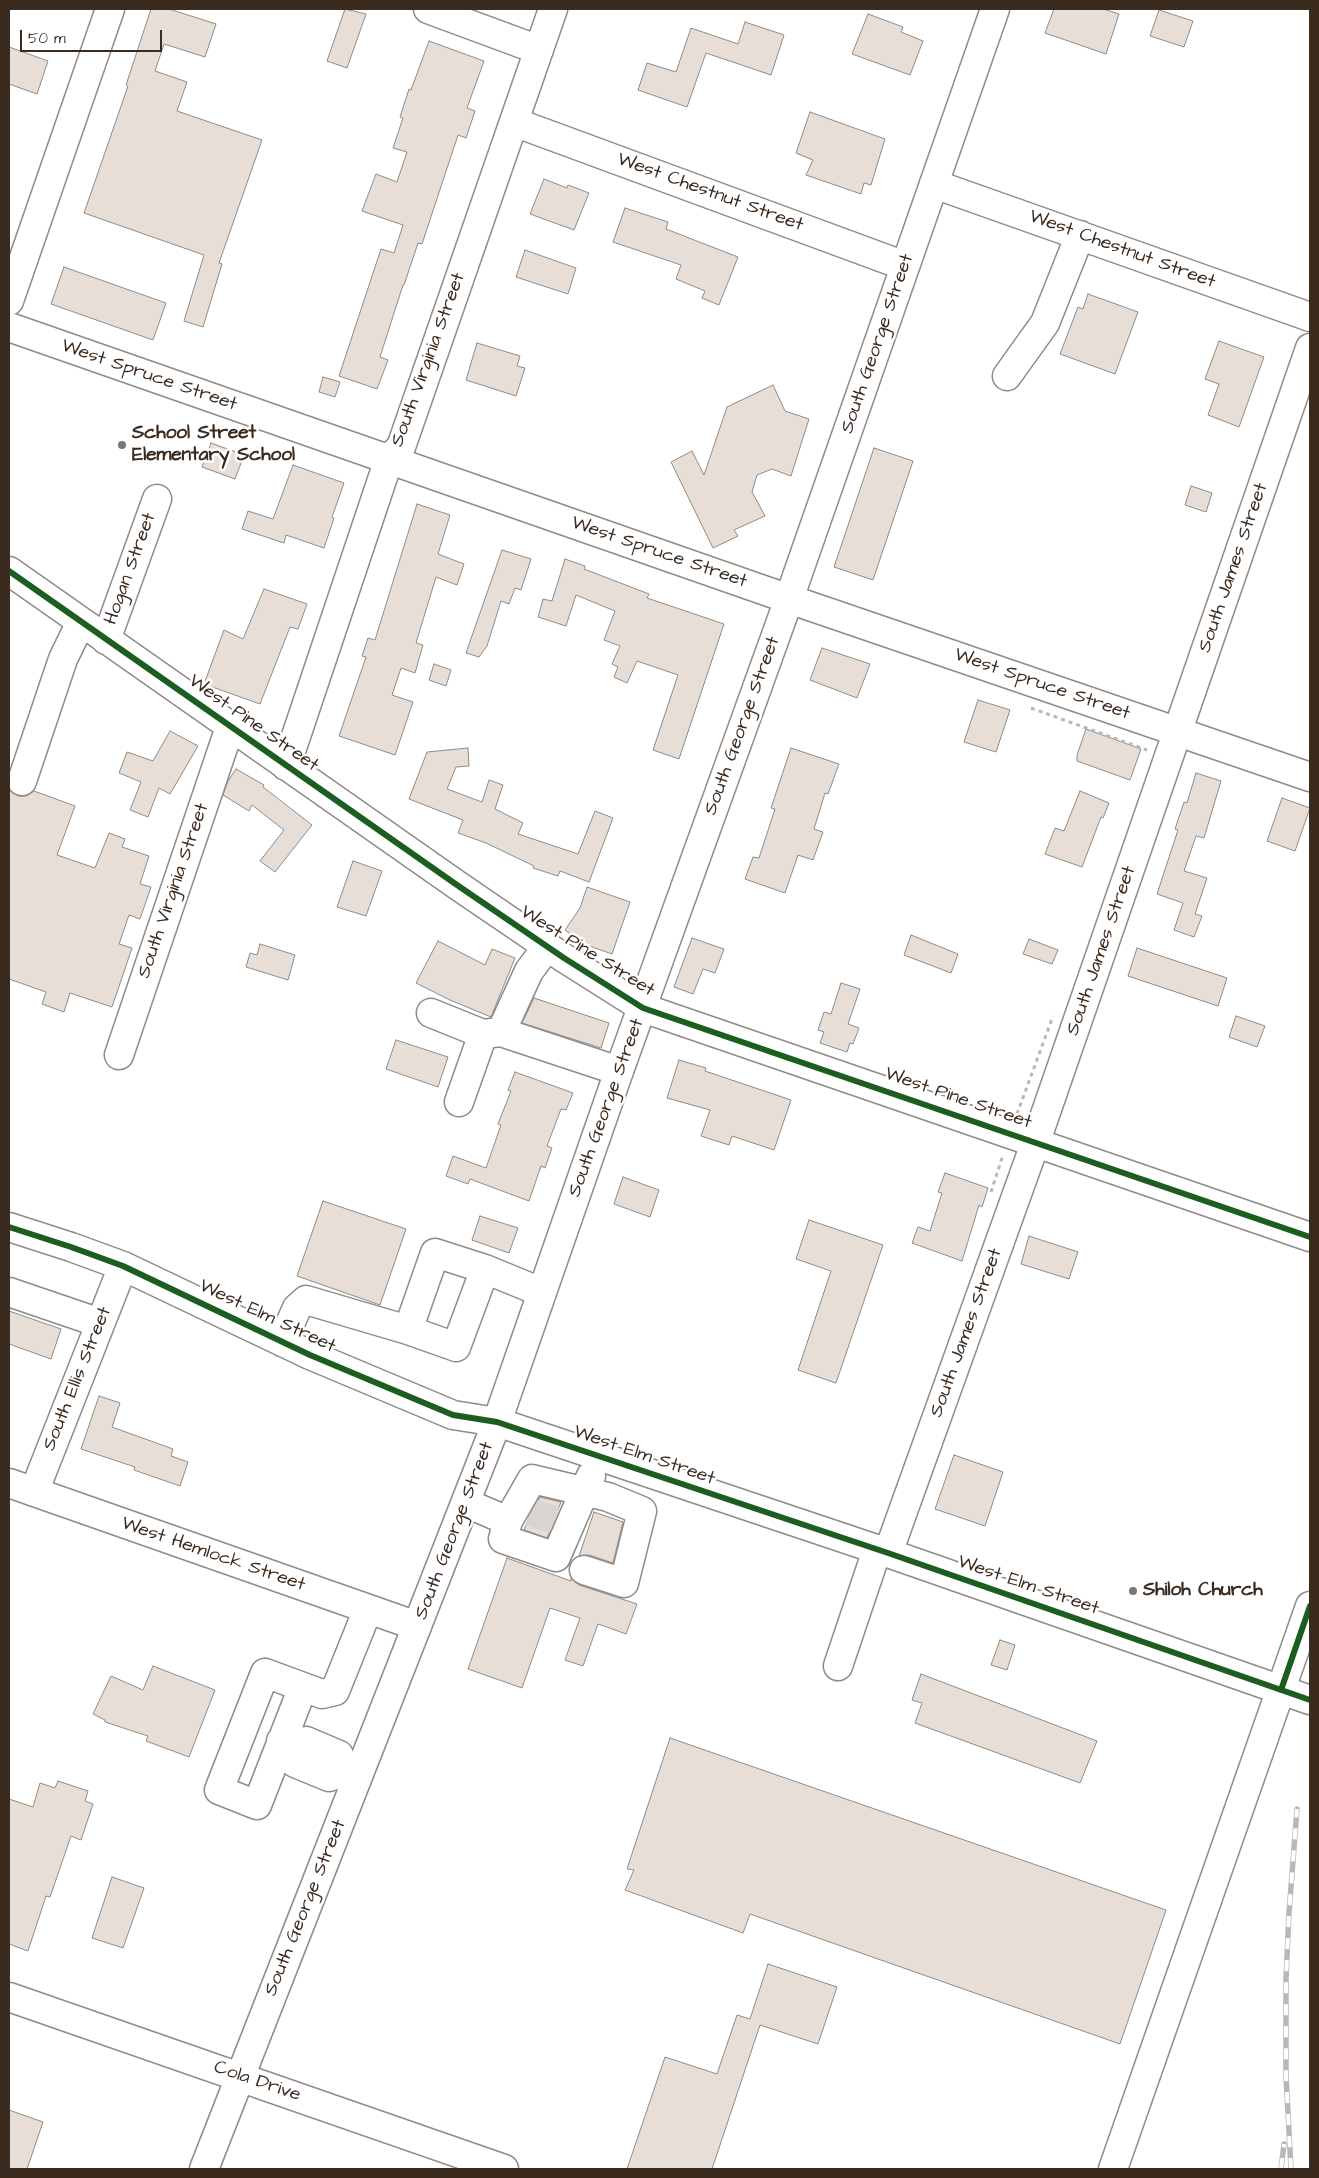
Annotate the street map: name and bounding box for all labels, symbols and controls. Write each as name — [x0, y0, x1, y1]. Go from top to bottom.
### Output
scale bar — [22, 20, 165, 52]
text: 50 m — [28, 28, 66, 49]
street label: West Chestnut Street — [614, 149, 806, 237]
street label: West Chestnut Street — [1026, 206, 1218, 294]
street label: South George Street — [837, 251, 919, 437]
street label: South Virginia Street — [387, 270, 471, 450]
street label: West Spruce Street — [58, 335, 240, 417]
place label: School Street Elementary School — [132, 423, 295, 467]
marker: School Street Elementary School — [116, 439, 128, 451]
street label: South James Street — [1194, 480, 1274, 656]
street label: Hogan Street — [100, 510, 162, 628]
street label: West Spruce Street — [568, 512, 750, 594]
street label: South George Street — [700, 634, 786, 818]
street label: West Spruce Street — [951, 644, 1133, 726]
street label: West Pine Street — [183, 671, 323, 777]
street label: South Virginia Street — [133, 801, 215, 981]
street label: South James Street — [1062, 863, 1142, 1039]
street label: West Pine Street — [516, 902, 658, 1002]
street label: South George Street — [564, 1016, 650, 1200]
street label: West Pine Street — [881, 1063, 1035, 1135]
street label: South James Street — [926, 1246, 1008, 1420]
street label: West Elm Street — [195, 1275, 339, 1359]
street label: South Ellis Street — [39, 1304, 117, 1454]
street label: West Elm Street — [570, 1421, 718, 1491]
street label: South George Street — [411, 1439, 499, 1623]
street label: West Hemlock Street — [118, 1513, 308, 1597]
street label: West Elm Street — [954, 1551, 1102, 1621]
place label: Shiloh Church — [1143, 1580, 1263, 1602]
marker: Shiloh Church — [1127, 1585, 1139, 1597]
street label: South George Street — [260, 1817, 352, 1999]
street label: Cola Drive — [211, 2057, 303, 2107]

